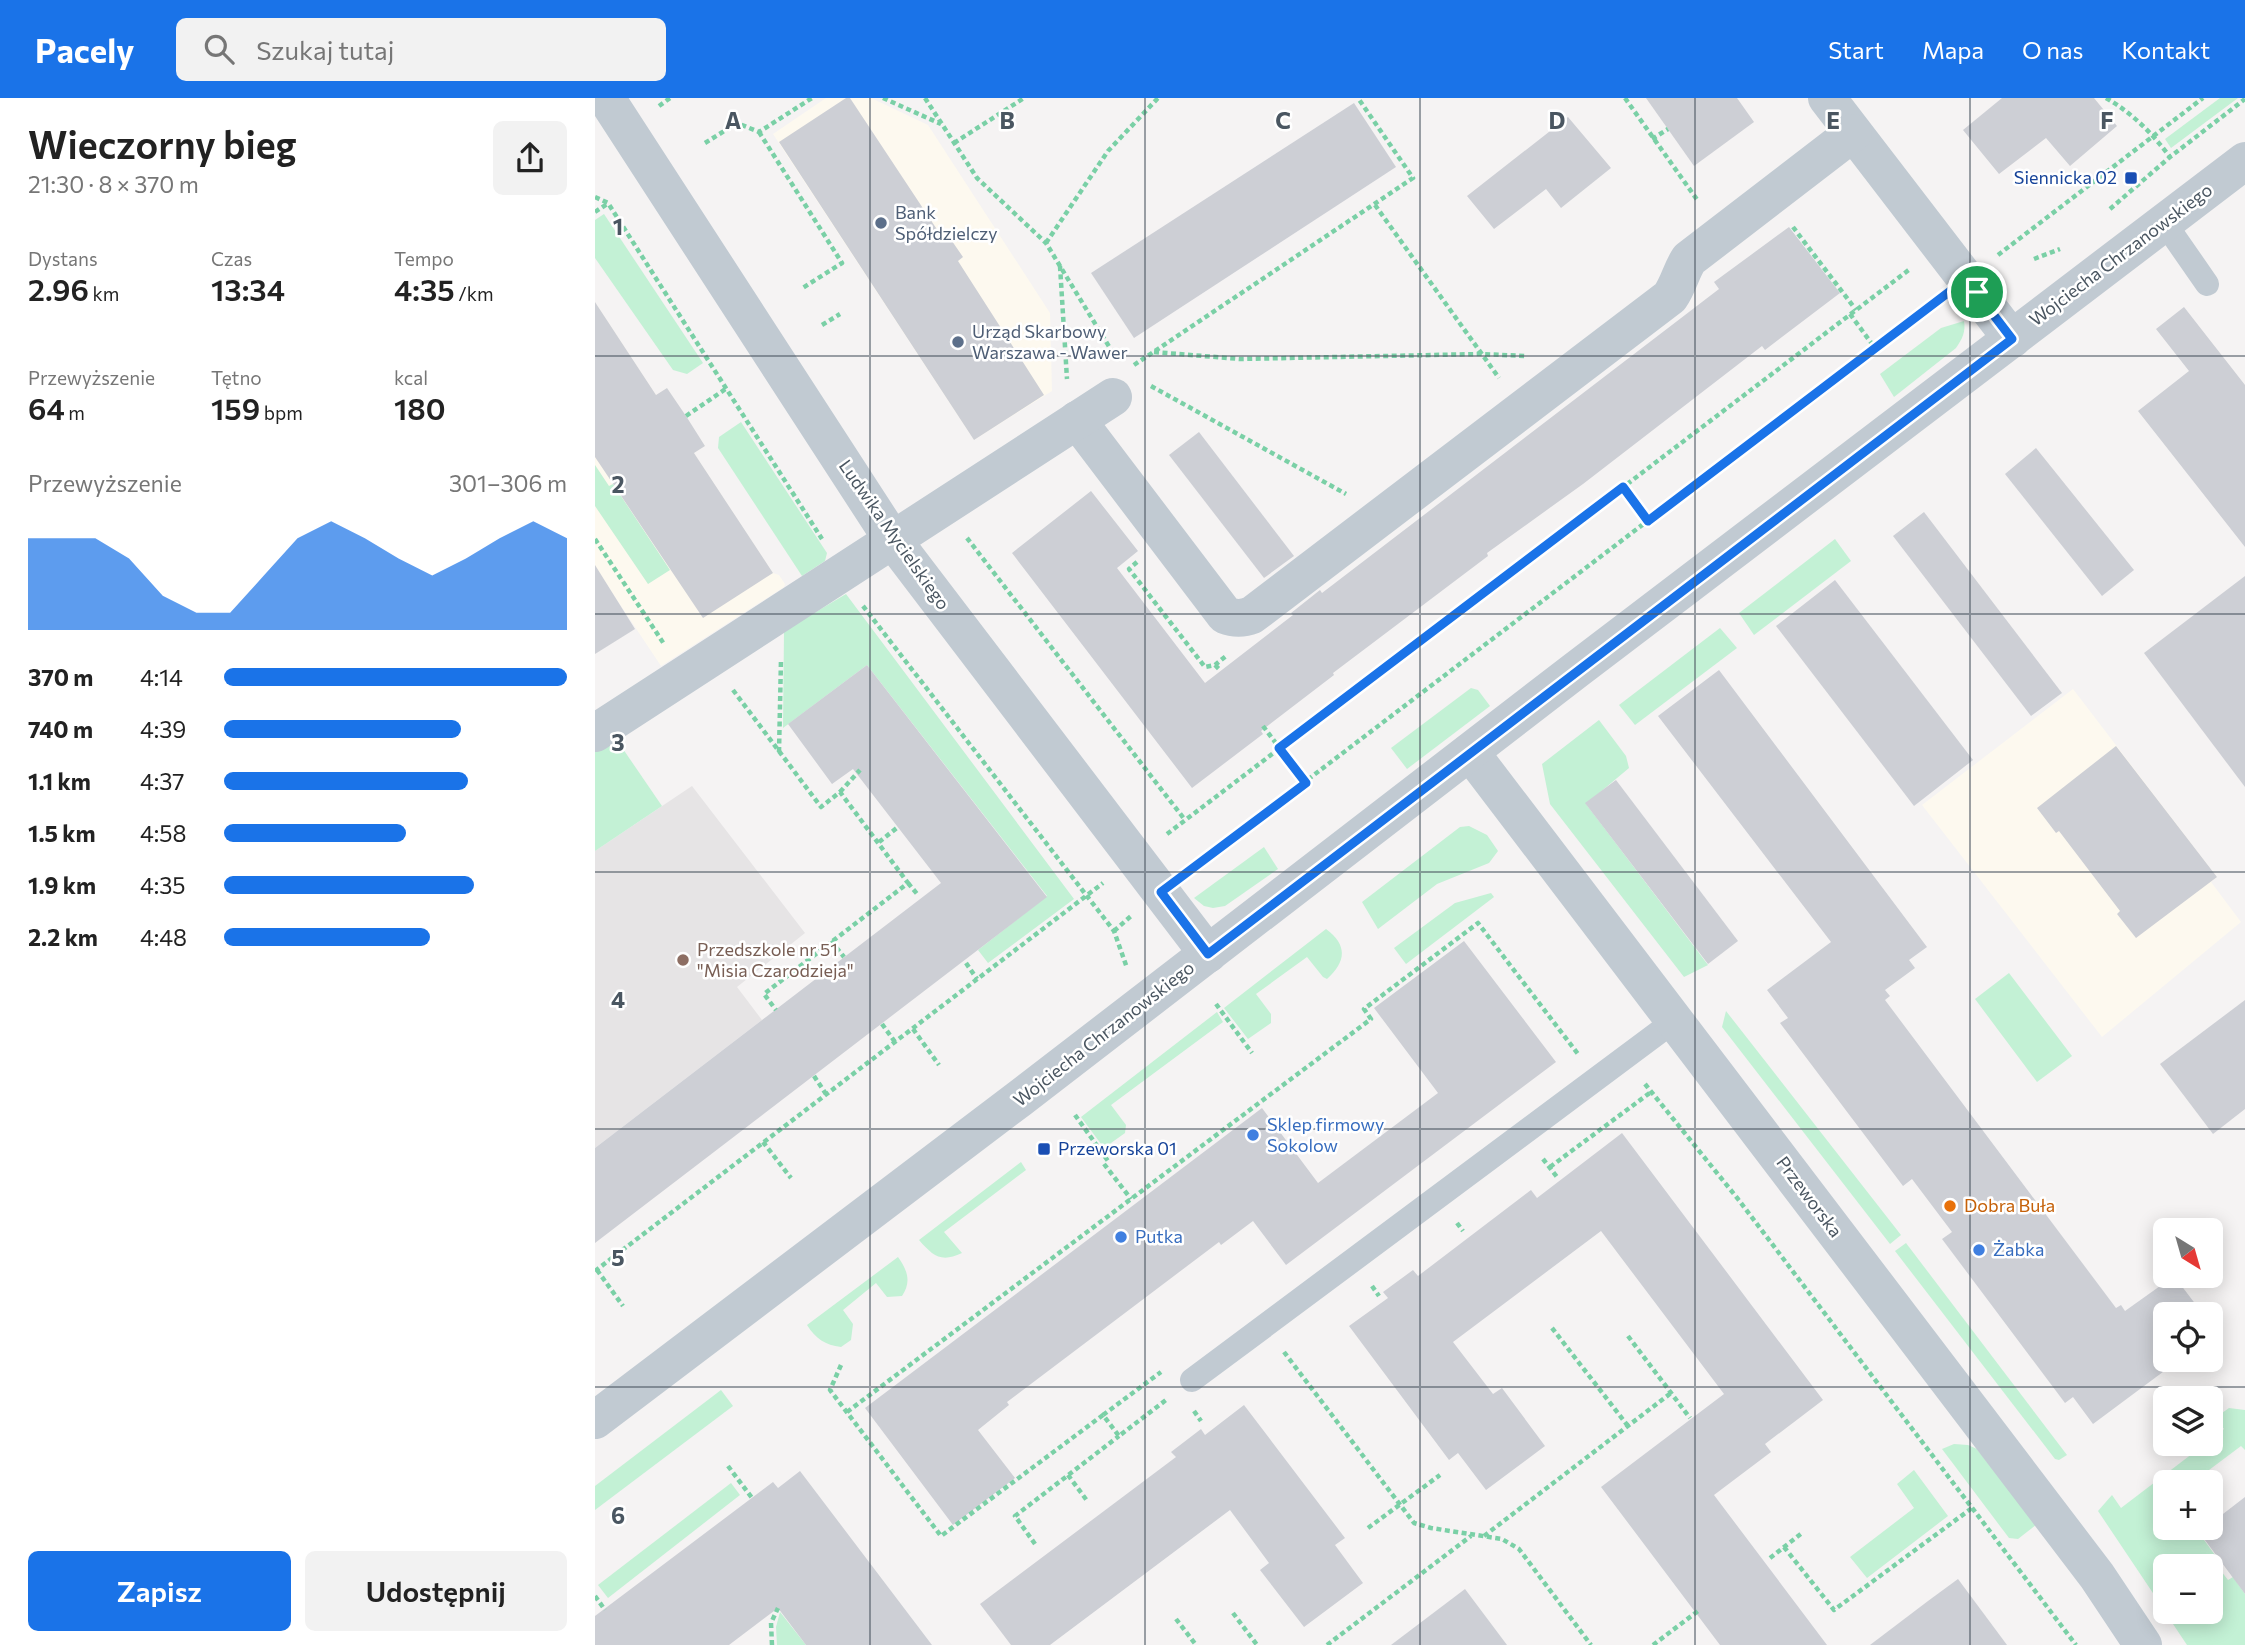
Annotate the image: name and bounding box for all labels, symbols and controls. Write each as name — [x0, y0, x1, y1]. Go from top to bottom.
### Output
search box — [176, 18, 666, 81]
text: Pacely — [35, 29, 134, 70]
icon: search — [200, 30, 238, 68]
text: Szukaj tutaj — [256, 34, 394, 65]
text: Start — [1828, 35, 1884, 64]
text: Mapa — [1922, 35, 1984, 64]
text: O nas — [2022, 35, 2083, 64]
text: Kontakt — [2121, 35, 2210, 64]
text: A — [725, 106, 742, 134]
text: B — [999, 106, 1015, 134]
text: C — [1275, 106, 1291, 134]
text: D — [1549, 106, 1566, 134]
text: E — [1826, 106, 1840, 134]
text: F — [2100, 106, 2114, 134]
text: Wieczorny bieg — [28, 120, 297, 167]
button: share — [493, 121, 567, 195]
place label: Siennicka 02 — [2014, 166, 2117, 188]
text: 21:30 · 8 × 370 m — [28, 170, 199, 198]
marker: Siennicka 02 — [2123, 170, 2139, 186]
street label: Wojciecha Chrzanowskiego — [2025, 178, 2216, 330]
place label: Bank Spółdzielczy — [895, 201, 998, 244]
text: 1 — [613, 212, 623, 240]
marker: Bank Spółdzielczy — [873, 215, 889, 231]
text: Dystans — [28, 247, 98, 270]
text: Czas — [211, 247, 252, 270]
text: Tempo — [394, 247, 454, 270]
pin — [1947, 262, 2007, 322]
text: 2.96 — [28, 270, 89, 307]
text: 13:34 — [211, 270, 285, 307]
text: 4:35 — [394, 270, 455, 307]
icon: arrive — [1958, 273, 1996, 311]
text: km — [89, 282, 119, 305]
text: /km — [455, 282, 494, 305]
place label: Urząd Skarbowy Warszawa - Wawer — [972, 320, 1128, 363]
marker: Urząd Skarbowy Warszawa - Wawer — [950, 334, 966, 350]
text: Przewyższenie — [28, 366, 155, 389]
text: Tętno — [211, 366, 262, 389]
text: kcal — [394, 366, 428, 389]
text: 64 — [28, 389, 65, 426]
text: 159 — [211, 389, 260, 426]
text: 180 — [394, 389, 446, 426]
text: m — [65, 401, 85, 424]
text: bpm — [260, 401, 303, 424]
street label: Ludwika Mycielskiego — [835, 455, 955, 614]
text: Przewyższenie — [28, 469, 182, 497]
text: 301–306 m — [449, 469, 567, 497]
text: 2 — [611, 470, 625, 498]
text: 370 m — [28, 663, 93, 691]
text: 4:14 — [140, 663, 183, 691]
text: 740 m — [28, 715, 93, 743]
text: 4:39 — [140, 715, 186, 743]
text: 3 — [611, 728, 625, 756]
text: 1.1 km — [28, 767, 91, 795]
text: 4:37 — [140, 767, 184, 795]
text: 1.5 km — [28, 819, 96, 847]
text: 4:58 — [140, 819, 186, 847]
text: 1.9 km — [28, 871, 96, 899]
text: 4:35 — [140, 871, 186, 899]
text: 2.2 km — [28, 923, 98, 951]
text: 4:48 — [140, 923, 187, 951]
place label: Przedszkole nr 51 "Misia Czarodzieja" — [697, 938, 854, 981]
marker: Przedszkole nr 51 "Misia Czarodzieja" — [675, 952, 691, 968]
street label: Wojciecha Chrzanowskiego — [1009, 956, 1198, 1111]
text: 4 — [611, 985, 625, 1013]
place label: Sklep firmowy Sokolow — [1267, 1113, 1384, 1156]
marker: Sklep firmowy Sokolow — [1245, 1127, 1261, 1143]
place label: Przeworska 01 — [1058, 1137, 1177, 1159]
marker: Przeworska 01 — [1036, 1141, 1052, 1157]
street label: Przeworska — [1772, 1152, 1847, 1241]
place label: Dobra Buła — [1964, 1194, 2055, 1216]
marker: Dobra Buła — [1942, 1198, 1958, 1214]
north arrow — [2153, 1218, 2223, 1288]
map controls — [2153, 1218, 2223, 1624]
place label: Putka — [1135, 1225, 1183, 1247]
marker: Putka — [1113, 1229, 1129, 1245]
place label: Żabka — [1993, 1238, 2044, 1260]
marker: Żabka — [1971, 1242, 1987, 1258]
text: 5 — [611, 1243, 625, 1271]
button: locate — [2153, 1302, 2223, 1372]
button: layers — [2153, 1386, 2223, 1456]
button: + — [2153, 1470, 2223, 1540]
text: 6 — [611, 1501, 625, 1529]
button: Zapisz — [28, 1551, 291, 1631]
button: Udostępnij — [305, 1551, 567, 1631]
button: − — [2153, 1554, 2223, 1624]

